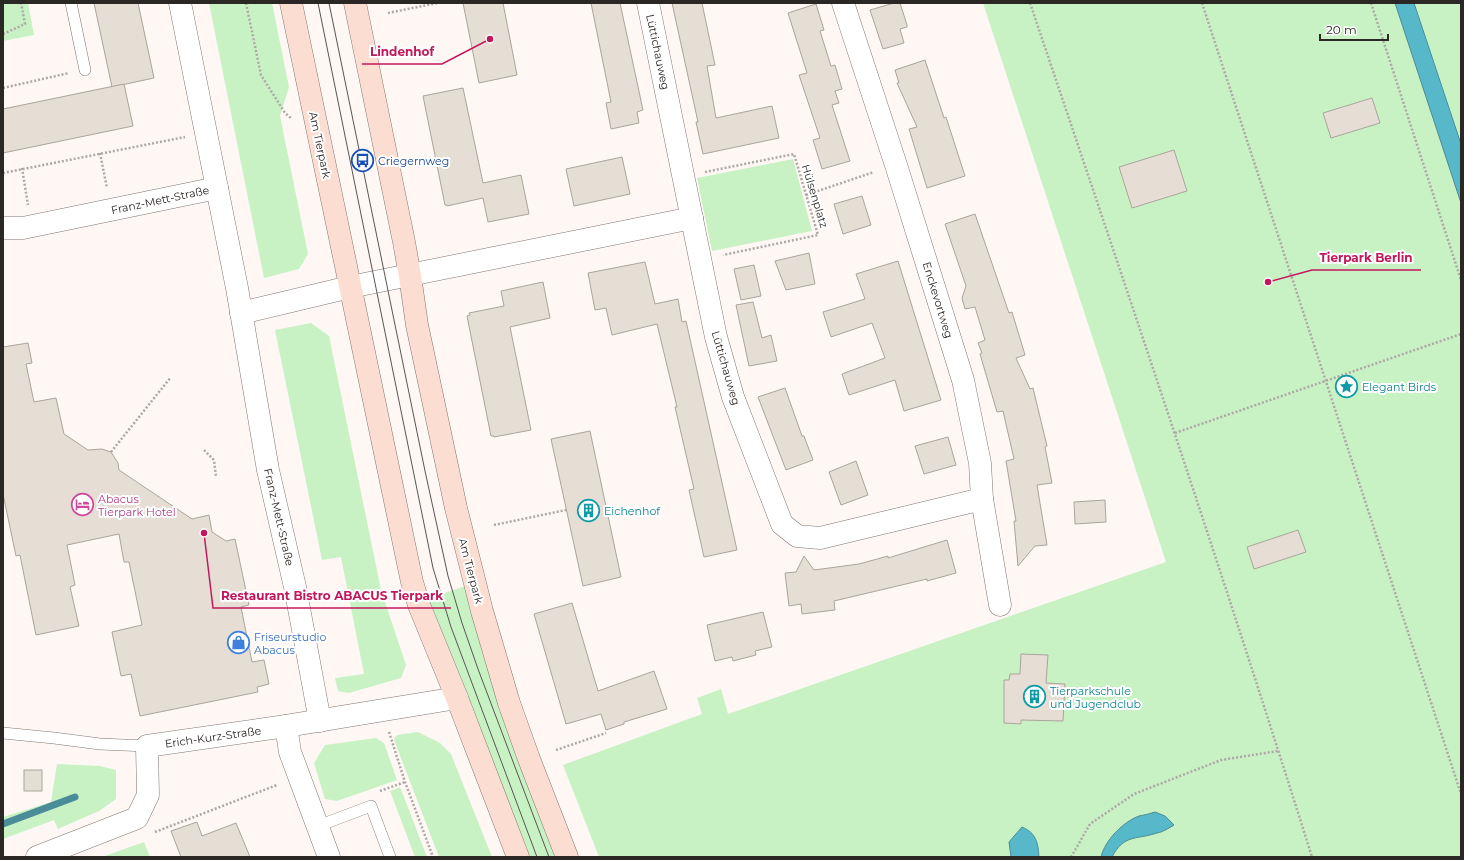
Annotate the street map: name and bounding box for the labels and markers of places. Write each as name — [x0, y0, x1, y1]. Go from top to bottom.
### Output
callout: Lindenhof — [362, 40, 442, 64]
bus stop icon: Criegernweg — [349, 148, 375, 174]
place label: Criegernweg — [378, 154, 449, 168]
callout: Tierpark Berlin — [1312, 246, 1421, 270]
place icon: Elegant Birds — [1333, 374, 1359, 400]
place label: Elegant Birds — [1362, 380, 1437, 394]
hotel icon: Abacus Tierpark Hotel — [70, 492, 96, 518]
place label: Abacus Tierpark Hotel — [98, 492, 176, 519]
building icon: Eichenhof — [576, 498, 602, 524]
place label: Eichenhof — [604, 504, 661, 518]
callout: Restaurant Bistro ABACUS Tierpark — [213, 584, 451, 608]
shop icon: Friseurstudio Abacus — [225, 630, 251, 656]
place label: Friseurstudio Abacus — [254, 630, 327, 657]
building icon: Tierparkschule und Jugendclub — [1021, 684, 1047, 710]
place label: Tierparkschule und Jugendclub — [1050, 684, 1141, 711]

